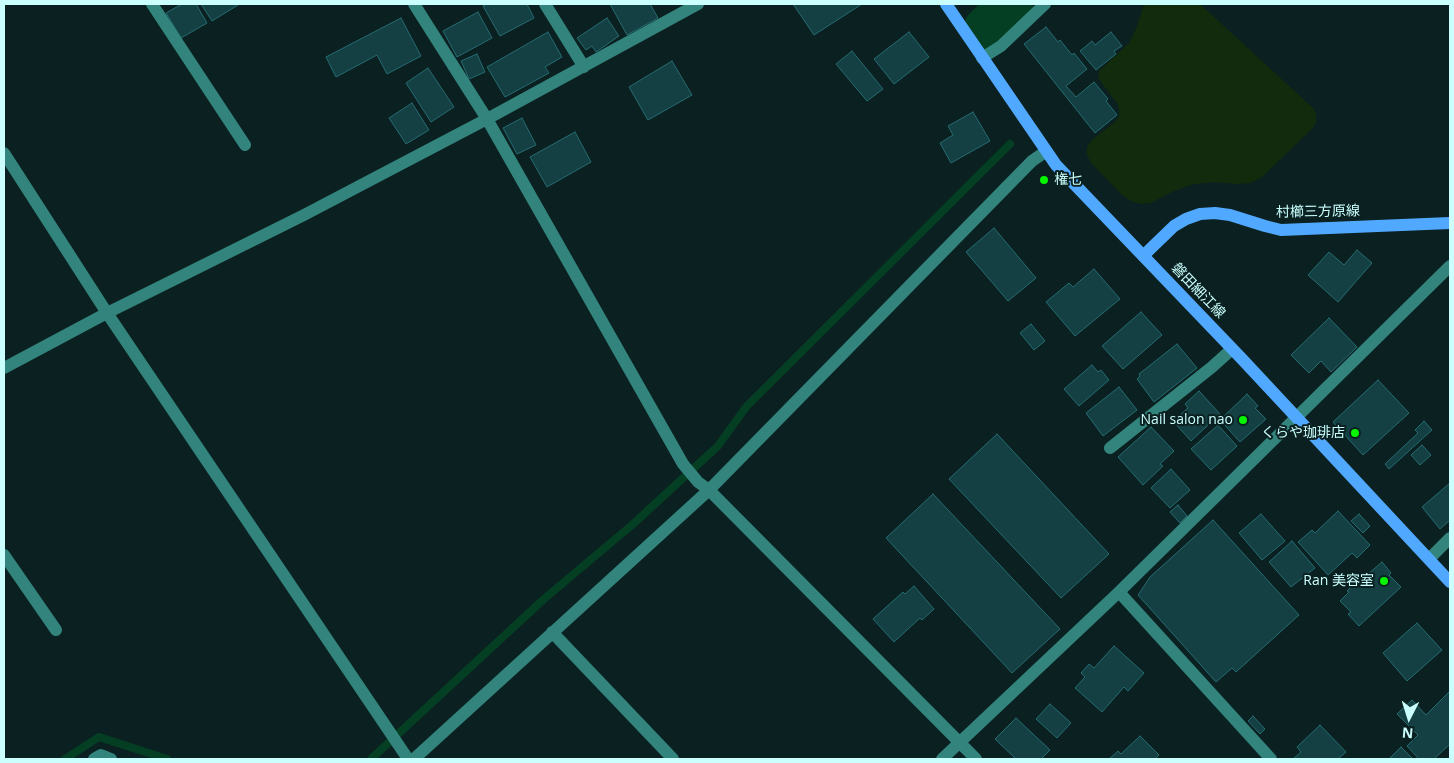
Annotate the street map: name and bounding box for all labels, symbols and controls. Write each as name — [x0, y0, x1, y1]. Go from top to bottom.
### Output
place label: 権七 — [1054, 172, 1082, 188]
marker: 権七 — [1038, 174, 1050, 186]
street label: 村櫛三方原線 — [1276, 203, 1360, 221]
street label: 磐田細江線 — [1168, 260, 1228, 322]
place label: Nail salon nao — [1141, 412, 1233, 428]
marker: Nail salon nao — [1237, 414, 1249, 426]
place label: くらや珈琲店 — [1261, 425, 1345, 441]
marker: くらや珈琲店 — [1349, 427, 1361, 439]
place label: Ran 美容室 — [1303, 573, 1374, 589]
marker: Ran 美容室 — [1378, 575, 1390, 587]
north arrow — [1384, 693, 1434, 743]
text: N — [1401, 723, 1414, 743]

